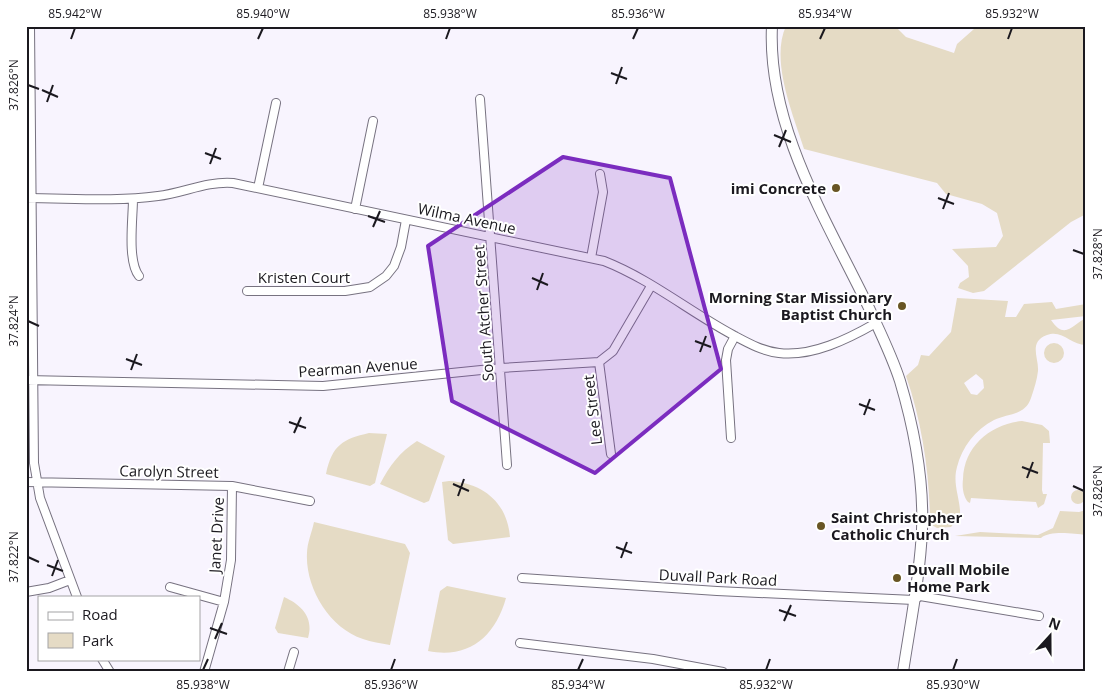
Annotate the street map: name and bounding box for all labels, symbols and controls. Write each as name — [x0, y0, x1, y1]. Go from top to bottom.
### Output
text: 85.942°W — [48, 5, 102, 22]
text: 85.940°W — [236, 5, 290, 22]
text: 85.938°W — [423, 5, 477, 22]
text: 85.936°W — [611, 5, 665, 22]
text: 85.934°W — [798, 5, 852, 22]
text: 85.932°W — [985, 5, 1039, 22]
text: 37.826°N — [5, 59, 22, 111]
place label: imi Concrete — [731, 178, 826, 198]
marker: imi Concrete — [830, 182, 842, 194]
street label: Wilma Avenue — [416, 198, 518, 238]
text: 37.828°N — [1089, 228, 1106, 280]
street label: South Atcher Street — [468, 244, 498, 382]
street label: Kristen Court — [258, 267, 350, 287]
place label: Morning Star Missionary Baptist Church — [709, 287, 892, 324]
text: 37.824°N — [5, 295, 22, 347]
marker: Morning Star Missionary Baptist Church — [896, 300, 908, 312]
street label: Pearman Avenue — [298, 353, 418, 381]
street label: Lee Street — [578, 374, 606, 446]
street label: Carolyn Street — [119, 460, 219, 482]
text: 37.826°N — [1089, 465, 1106, 517]
street label: Janet Drive — [204, 497, 228, 575]
place label: Saint Christopher Catholic Church — [831, 507, 962, 544]
marker: Saint Christopher Catholic Church — [815, 520, 827, 532]
text: 37.822°N — [5, 531, 22, 583]
place label: Duvall Mobile Home Park — [907, 559, 1010, 596]
street label: Duvall Park Road — [658, 564, 778, 590]
marker: Duvall Mobile Home Park — [891, 572, 903, 584]
legend — [38, 596, 200, 660]
text: Road — [82, 604, 118, 624]
north arrow — [1024, 610, 1074, 660]
text: N — [1046, 612, 1064, 634]
text: Park — [82, 630, 113, 650]
text: 85.938°W — [176, 676, 230, 693]
text: 85.936°W — [364, 676, 418, 693]
text: 85.934°W — [551, 676, 605, 693]
text: 85.932°W — [739, 676, 793, 693]
text: 85.930°W — [926, 676, 980, 693]

